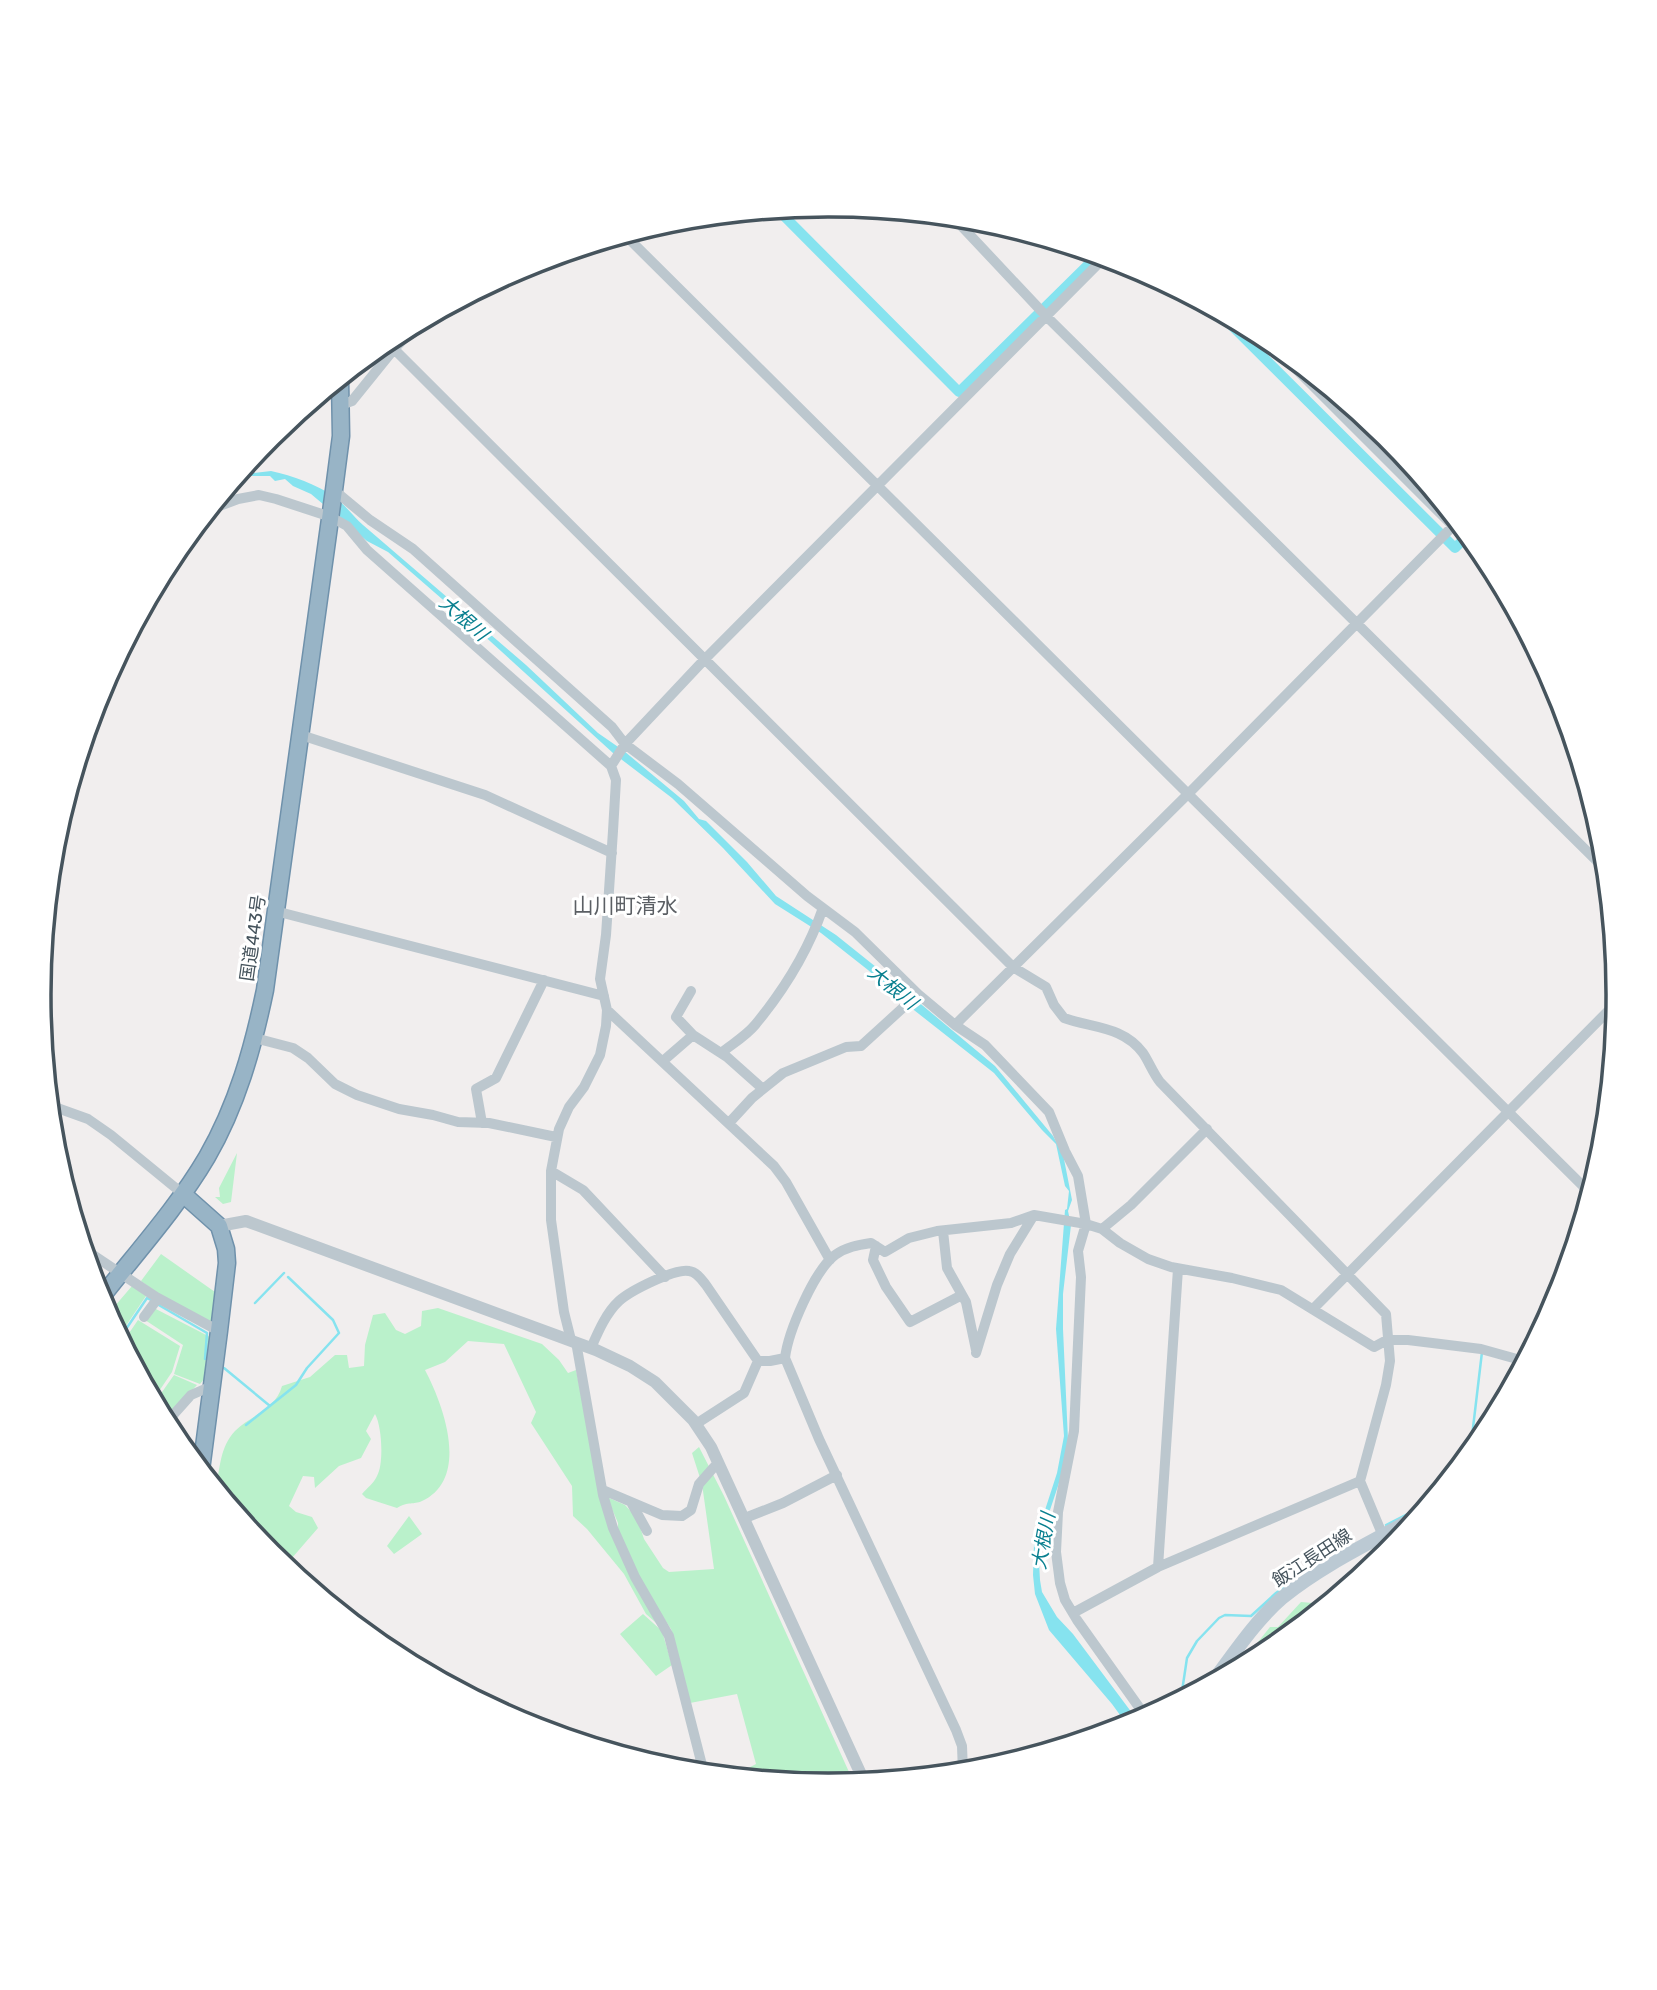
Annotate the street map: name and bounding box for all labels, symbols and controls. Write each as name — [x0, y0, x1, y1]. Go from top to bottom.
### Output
water label: 大根川 — [435, 591, 494, 647]
street label: 国道443号 — [236, 893, 270, 983]
district label: 山川町清水 — [573, 893, 678, 918]
water label: 大根川 — [863, 961, 924, 1016]
water label: 大根川 — [1027, 1509, 1060, 1571]
street label: 飯江長田線 — [1268, 1524, 1356, 1592]

